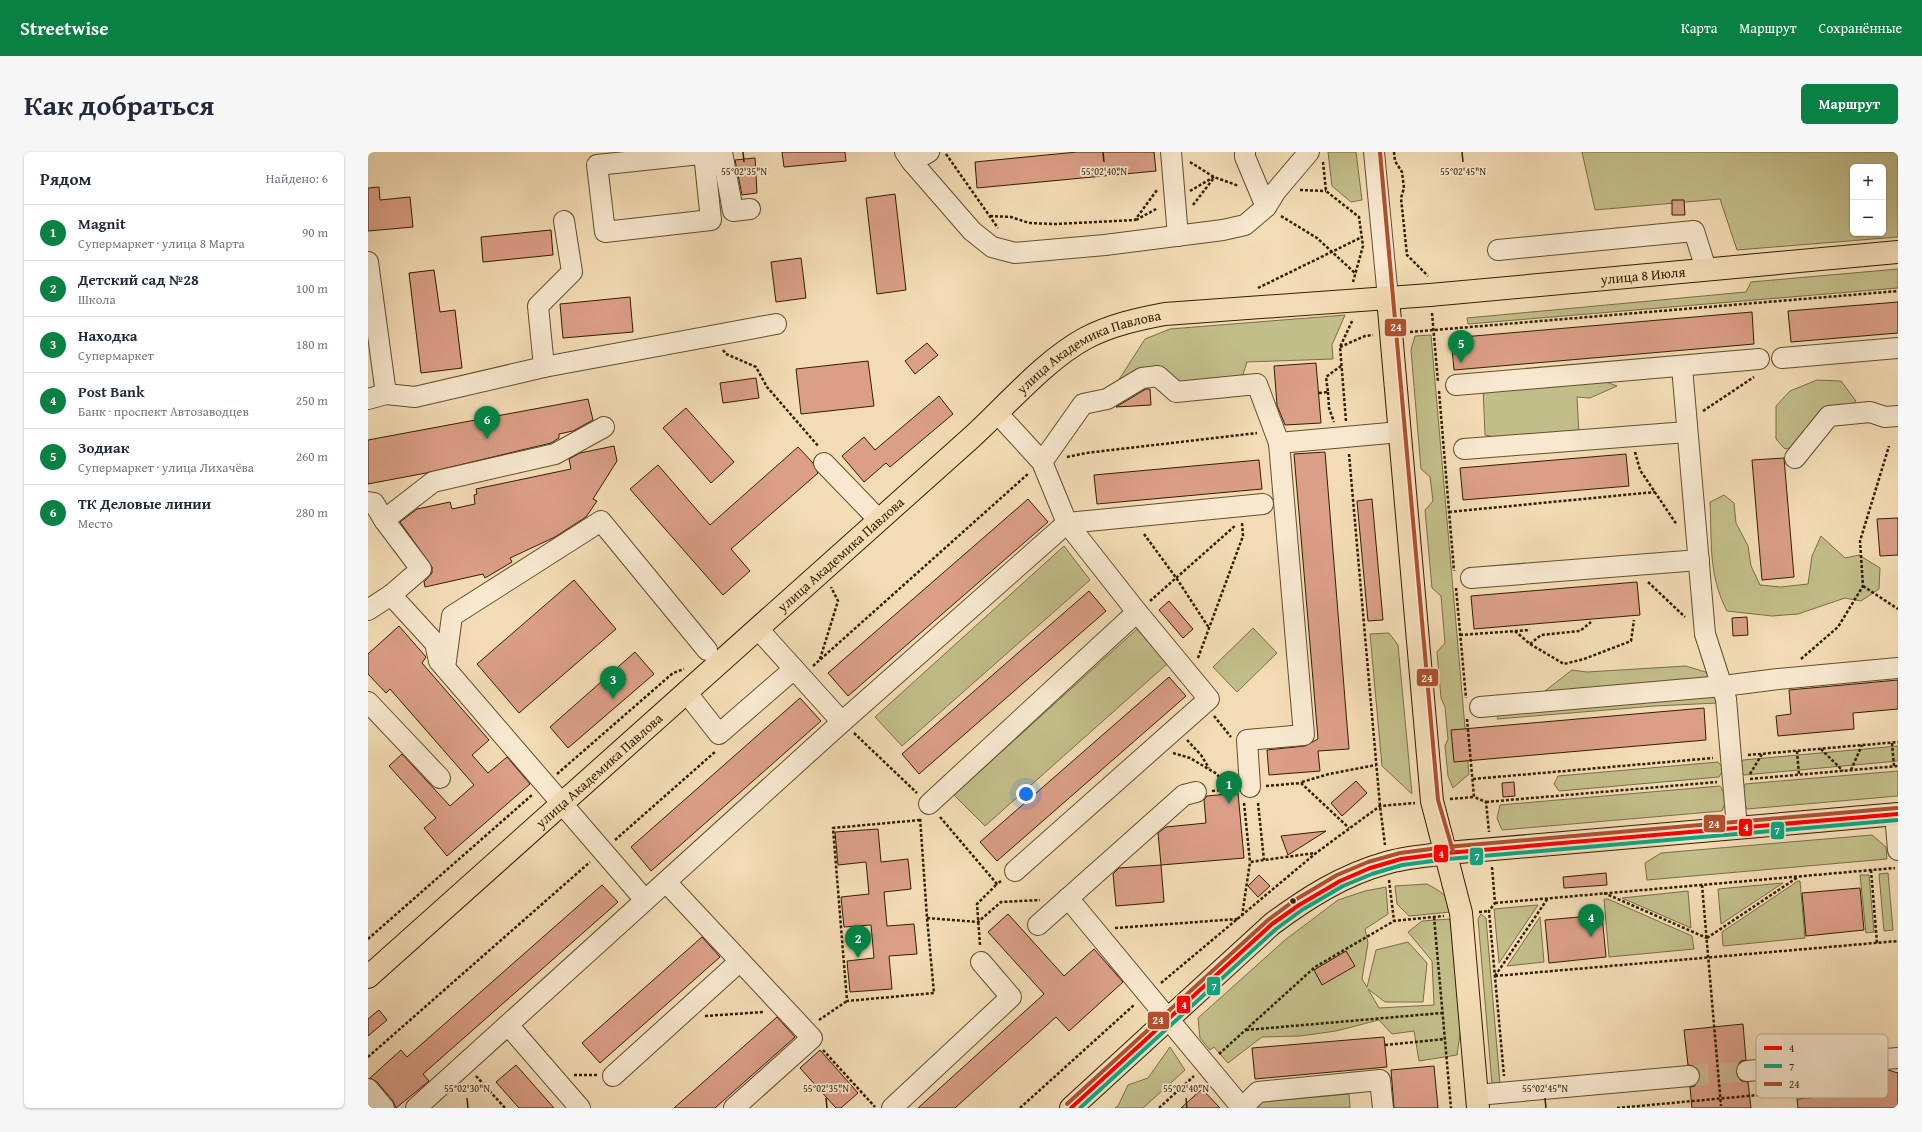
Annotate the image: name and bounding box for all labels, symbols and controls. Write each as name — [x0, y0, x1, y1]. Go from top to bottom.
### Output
text: Streetwise — [20, 14, 109, 42]
text: Карта — [1681, 18, 1717, 38]
text: Маршрут — [1739, 18, 1797, 38]
text: Сохранённые — [1819, 18, 1902, 38]
text: Как добраться — [24, 84, 214, 125]
button: Маршрут — [1801, 84, 1898, 124]
text: 55°02'35"N — [721, 164, 767, 179]
text: 55°02'40"N — [1081, 164, 1127, 179]
text: 55°02'45"N — [1440, 164, 1486, 179]
map controls — [1850, 164, 1886, 236]
button: + — [1850, 164, 1886, 200]
text: Рядом — [40, 166, 91, 191]
text: Найдено: 6 — [266, 169, 328, 188]
button: − — [1850, 200, 1886, 236]
text: Magnit — [78, 213, 126, 234]
text: 1 — [50, 223, 56, 242]
text: 90 m — [302, 223, 328, 242]
text: Супермаркет · улица 8 Марта — [78, 234, 245, 253]
street label: улица 8 Июля — [1599, 262, 1686, 289]
text: Детский сад №28 — [78, 269, 199, 290]
text: 2 — [50, 279, 56, 298]
text: 100 m — [296, 279, 328, 298]
text: Школа — [78, 290, 116, 309]
street label: улица Академика Павлова — [1011, 305, 1163, 399]
line badge: 24 — [1384, 318, 1407, 337]
text: 24 — [1390, 319, 1402, 335]
text: Находка — [78, 325, 138, 346]
pin: 5 — [1448, 330, 1474, 363]
text: 3 — [50, 335, 56, 354]
text: 180 m — [296, 335, 328, 354]
text: Супермаркет — [78, 346, 154, 365]
text: Post Bank — [78, 381, 144, 402]
text: 4 — [50, 391, 56, 410]
text: 250 m — [296, 391, 328, 410]
text: Банк · проспект Автозаводцев — [78, 402, 249, 421]
pin: 6 — [474, 406, 500, 439]
text: Зодиак — [78, 437, 129, 458]
text: 5 — [50, 447, 56, 466]
text: 260 m — [296, 447, 328, 466]
text: Супермаркет · улица Лихачёва — [78, 458, 254, 477]
street label: улица Академика Павлова — [772, 492, 909, 617]
text: ТК Деловые линии — [78, 493, 211, 514]
text: 6 — [50, 503, 56, 522]
text: 280 m — [296, 503, 328, 522]
text: Место — [78, 514, 113, 533]
pin: 3 — [600, 666, 626, 699]
line badge: 24 — [1416, 668, 1439, 687]
text: 24 — [1421, 670, 1433, 686]
street label: улица Академика Павлова — [531, 708, 667, 833]
pin: 1 — [1216, 771, 1242, 804]
your location — [1016, 784, 1036, 804]
line badge: 24 — [1703, 814, 1726, 833]
text: 24 — [1708, 816, 1720, 832]
line badge: 4 — [1738, 818, 1753, 837]
text: 4 — [1743, 819, 1749, 835]
line badge: 7 — [1770, 821, 1785, 840]
text: 7 — [1774, 822, 1780, 838]
line badge: 4 — [1433, 844, 1449, 863]
text: 4 — [1438, 846, 1444, 862]
line badge: 7 — [1469, 847, 1484, 866]
text: 7 — [1474, 848, 1480, 864]
unlabelled marker — [1288, 896, 1298, 906]
pin: 4 — [1578, 904, 1604, 937]
pin: 2 — [845, 925, 871, 958]
line badge: 7 — [1206, 976, 1221, 996]
text: 7 — [1211, 978, 1217, 994]
line badge: 4 — [1176, 995, 1191, 1014]
text: 4 — [1181, 997, 1187, 1013]
line badge: 24 — [1147, 1011, 1170, 1030]
text: 24 — [1152, 1012, 1164, 1028]
legend — [1756, 1034, 1888, 1098]
text: 4 — [1789, 1040, 1794, 1056]
text: 7 — [1789, 1058, 1794, 1074]
text: 24 — [1789, 1076, 1800, 1092]
text: 55°02'30"N — [444, 1081, 490, 1096]
text: 55°02'35"N — [803, 1081, 849, 1096]
text: 55°02'40"N — [1163, 1081, 1209, 1096]
text: 55°02'45"N — [1522, 1081, 1568, 1096]

